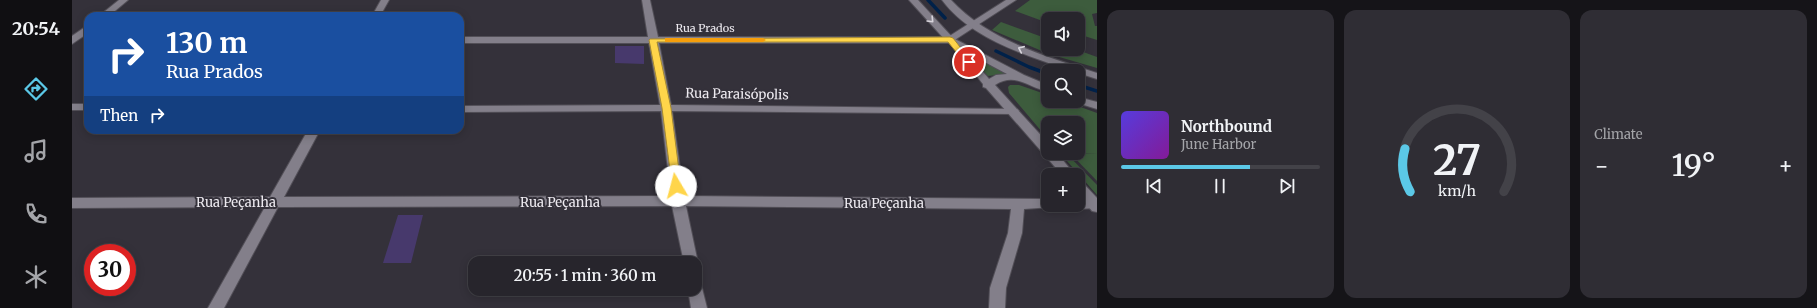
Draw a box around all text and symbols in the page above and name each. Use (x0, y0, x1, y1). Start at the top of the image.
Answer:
map controls (1041, 12, 1085, 212)
button: sound (1041, 12, 1085, 56)
one-way arrow (927, 15, 934, 23)
text: 20:54 (12, 17, 60, 40)
street label: Rua Prados (675, 21, 735, 35)
text: 130 m (166, 25, 248, 61)
icon: right (100, 28, 152, 80)
pin (952, 45, 986, 79)
one-way arrow (1017, 45, 1024, 53)
icon: arrive (958, 51, 980, 73)
text: Rua Prados (166, 60, 263, 83)
button: search (1041, 64, 1085, 108)
icon: directions (22, 75, 50, 103)
street label: Rua Paraisópolis (685, 85, 789, 103)
icon: right (146, 104, 168, 126)
text: Then (100, 106, 138, 125)
button: layers (1041, 116, 1085, 160)
text: Northbound (1181, 117, 1272, 136)
text: Climate (1594, 126, 1642, 143)
text: 27 (1433, 134, 1481, 186)
text: June Harbor (1181, 136, 1256, 153)
icon: music (22, 137, 50, 165)
text: 19° (1672, 146, 1716, 184)
text: − (1594, 152, 1609, 180)
text: + (1778, 152, 1793, 180)
position arrow (655, 165, 697, 207)
button: + (1041, 168, 1085, 212)
icon: previous (1143, 175, 1165, 197)
icon: pause (1209, 175, 1231, 197)
icon: next (1276, 175, 1298, 197)
text: km/h (1438, 182, 1476, 200)
street label: Rua Peçanha (196, 194, 276, 211)
street label: Rua Peçanha (520, 194, 600, 211)
street label: Rua Peçanha (844, 195, 924, 212)
icon: phone (22, 200, 50, 228)
speed limit sign: 30 (84, 244, 136, 296)
icon: climate (22, 263, 50, 291)
text: 20:55 · 1 min · 360 m (514, 266, 656, 285)

